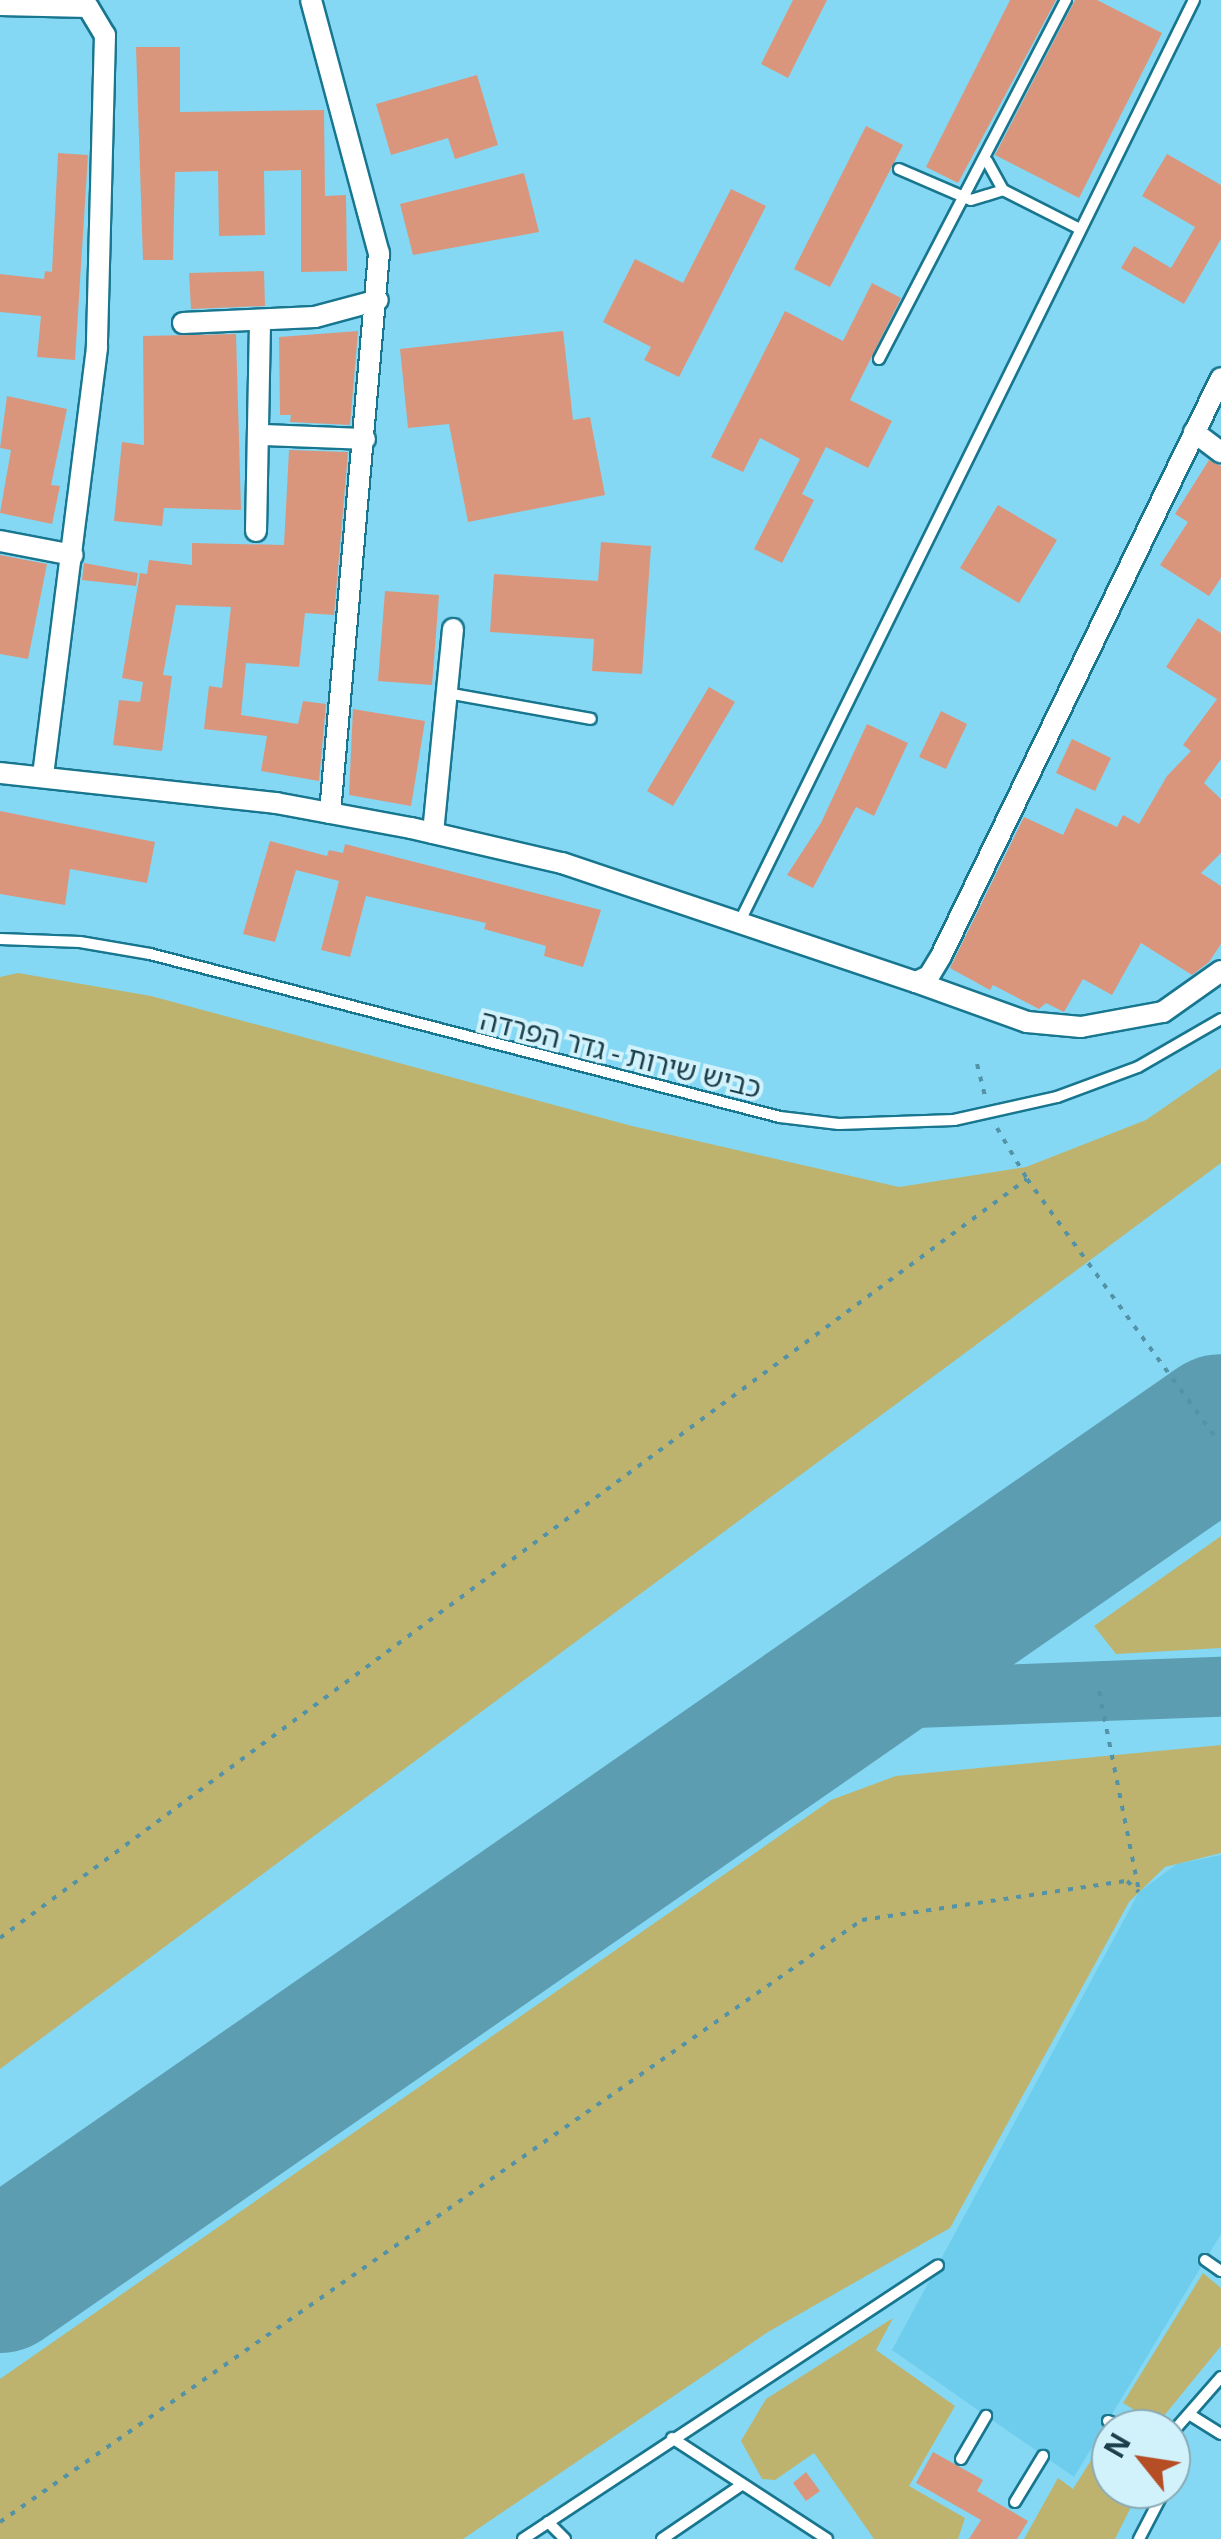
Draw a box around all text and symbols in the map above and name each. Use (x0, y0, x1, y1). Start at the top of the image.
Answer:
street label: כביש שירות - גדר הפרדה (477, 1002, 765, 1104)
north arrow (1091, 2409, 1191, 2509)
text: N (1095, 2426, 1139, 2464)

